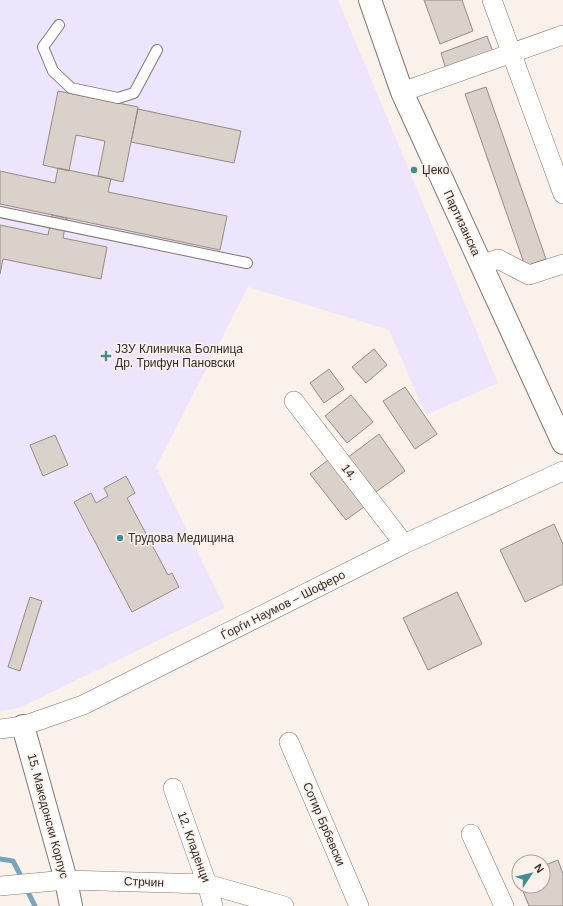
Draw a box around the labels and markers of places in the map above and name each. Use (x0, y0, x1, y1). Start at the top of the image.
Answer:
place label: Џеко (422, 163, 450, 177)
marker: Џеко (409, 165, 419, 175)
place label: ЈЗУ Клиничка Болница Др. Трифун Пановски (115, 342, 243, 370)
marker: ЈЗУ Клиничка Болница Др. Трифун Пановски (100, 350, 112, 362)
place label: Трудова Медицина (128, 531, 234, 545)
marker: Трудова Медицина (115, 533, 125, 543)

